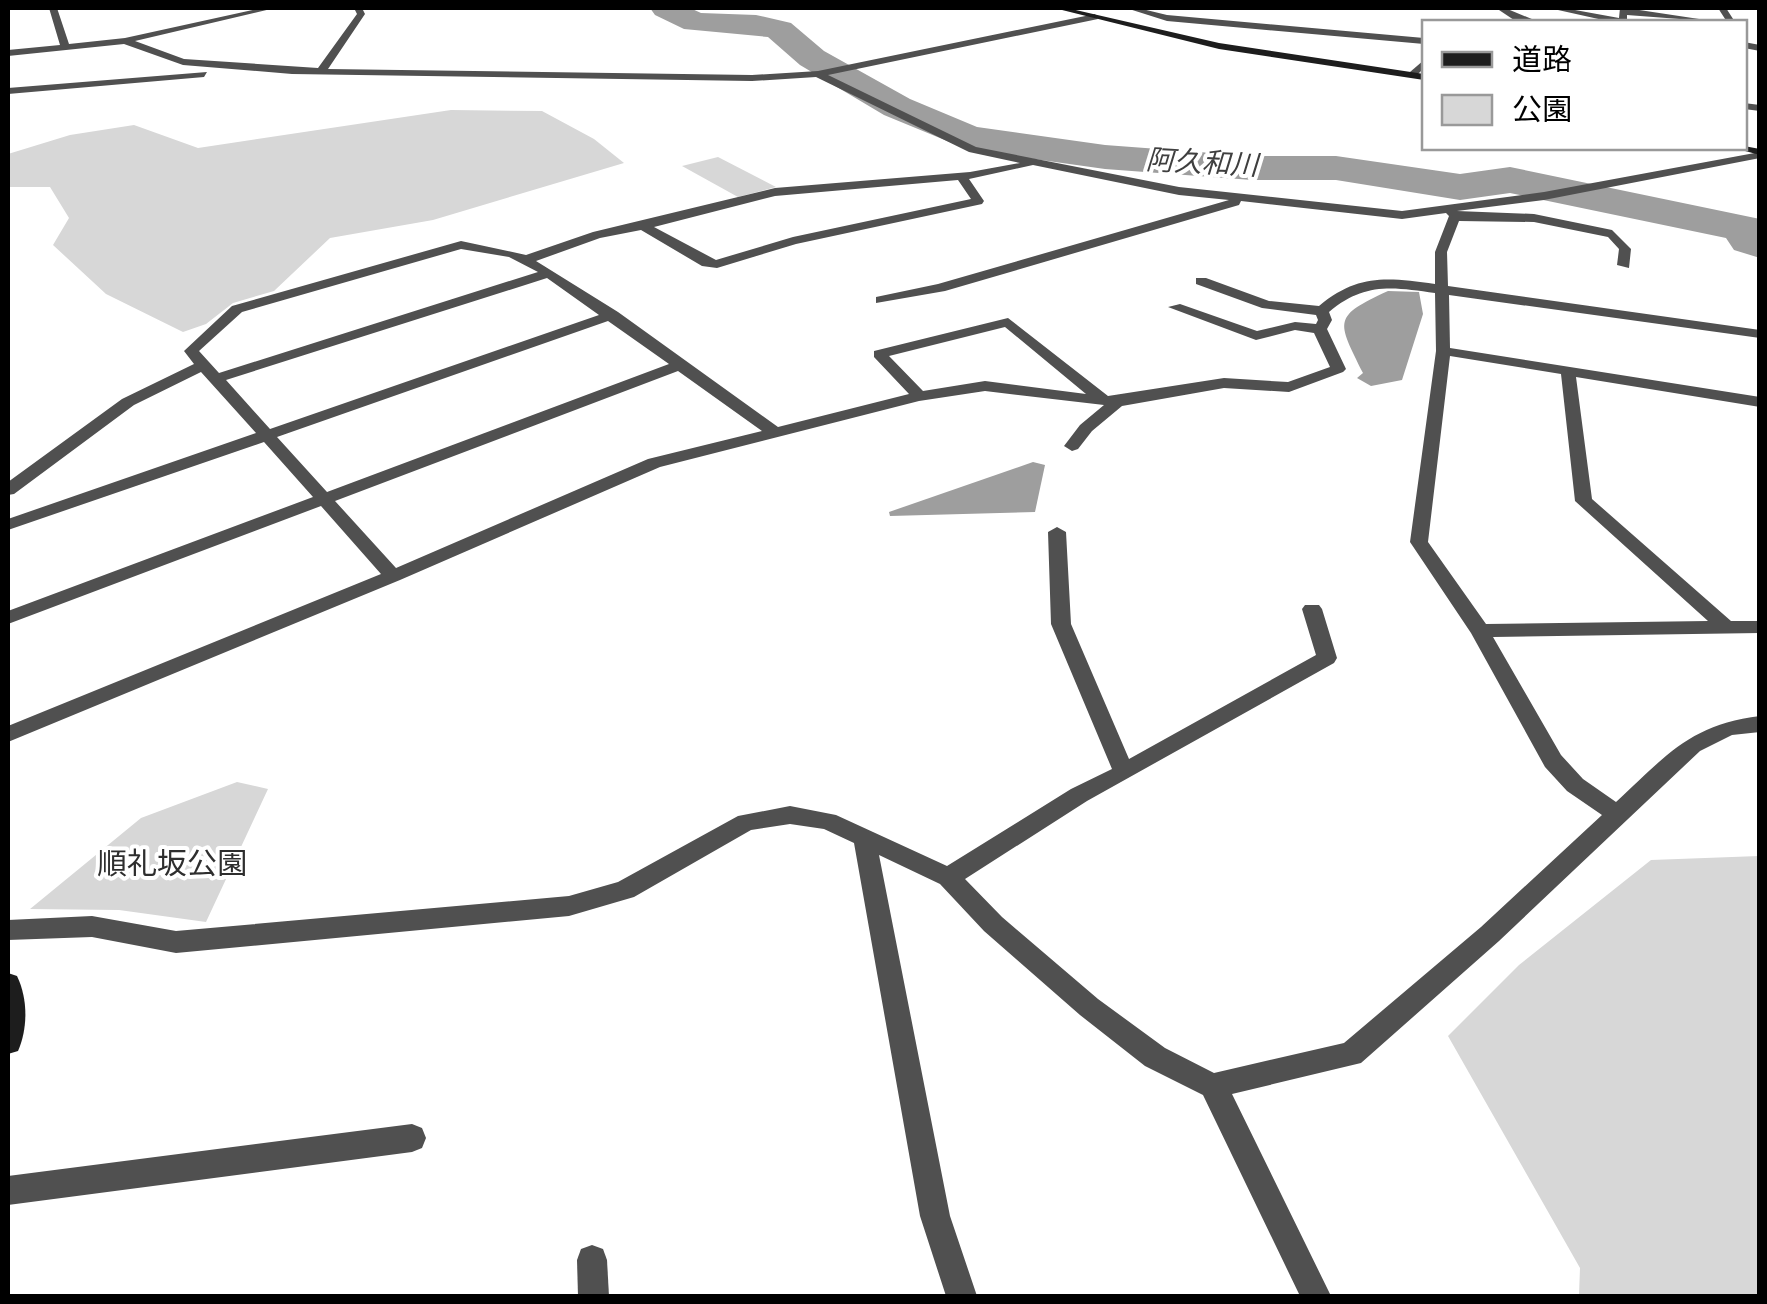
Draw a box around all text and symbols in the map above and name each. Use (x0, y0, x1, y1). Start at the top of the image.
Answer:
legend (1422, 20, 1747, 150)
text: 道路 (1512, 41, 1572, 78)
text: 公園 (1512, 91, 1572, 128)
water label: 阿久和川 (1145, 142, 1262, 182)
park label: 順礼坂公園 (97, 845, 247, 882)

